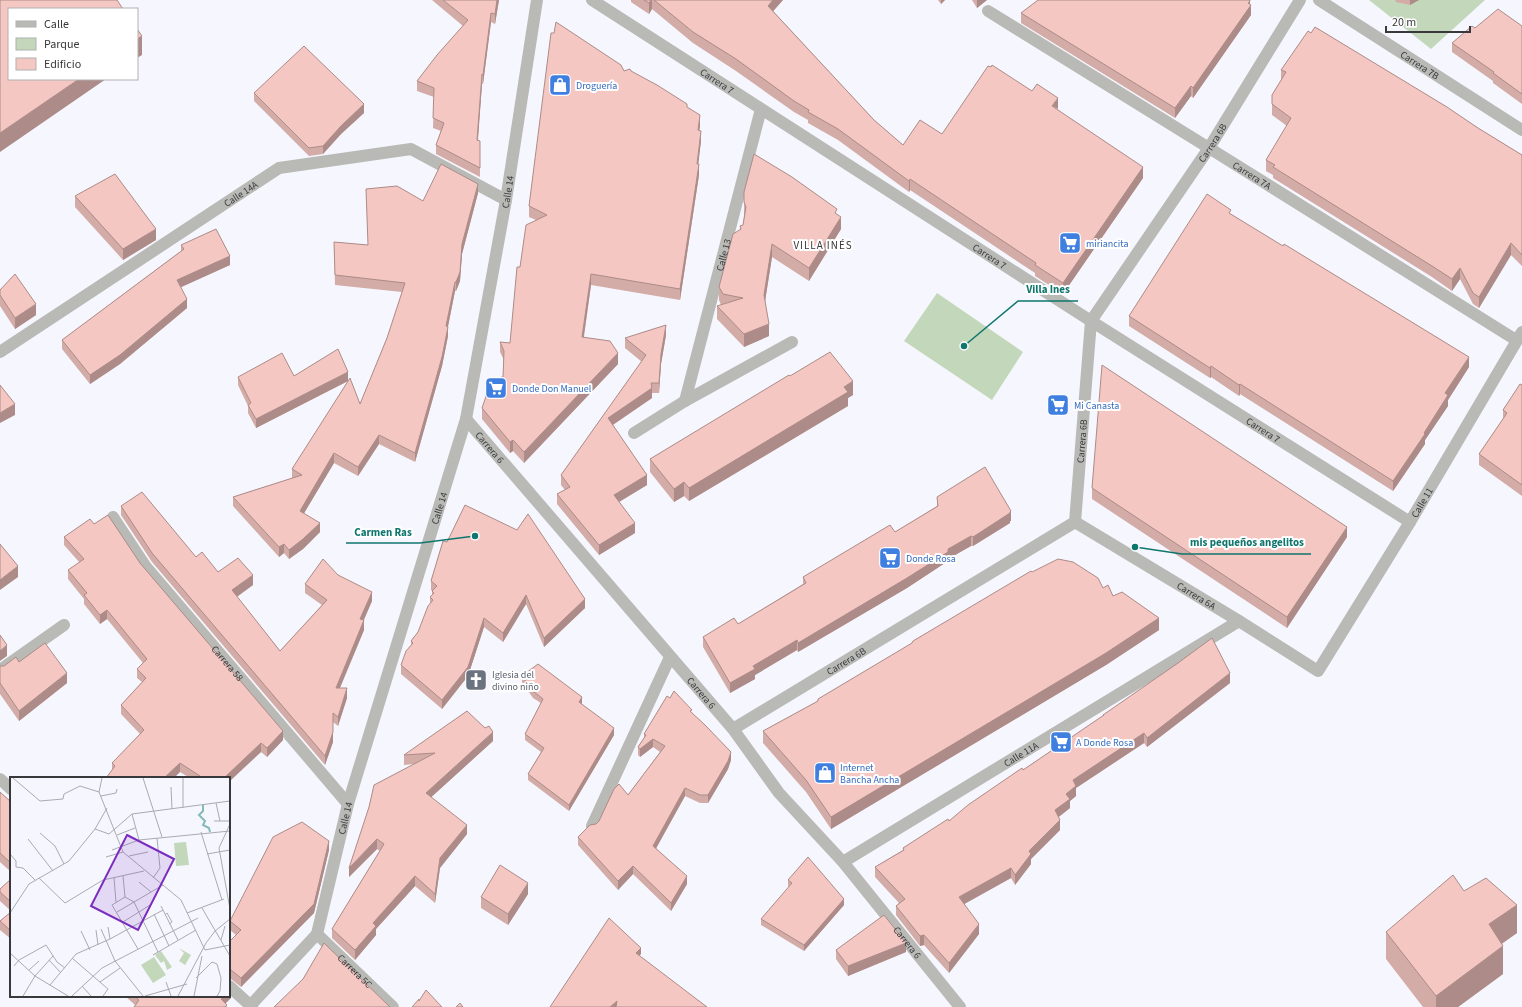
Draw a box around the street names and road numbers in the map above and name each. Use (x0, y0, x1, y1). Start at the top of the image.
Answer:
street label: Carrera 7B (1397, 48, 1442, 83)
street label: Carrera 7 (697, 65, 736, 98)
street label: Carrera 6B (1195, 121, 1231, 165)
street label: Carrera 7A (1230, 158, 1274, 194)
street label: Calle 14 (499, 175, 518, 209)
street label: Calle 14A (221, 178, 261, 211)
street label: Calle 13 (713, 237, 735, 273)
street label: Carrera 7 (970, 241, 1009, 273)
street label: Carrera 7 (1243, 414, 1283, 446)
street label: Carrera 6B (1074, 419, 1091, 463)
street label: Carrera 6 (472, 429, 507, 467)
street label: Calle 11 (1408, 485, 1437, 521)
street label: Calle 14 (428, 491, 451, 526)
street label: Carrera 6A (1174, 579, 1219, 614)
street label: Carrera 58 (208, 643, 246, 684)
street label: Carrera 6B (824, 644, 869, 679)
street label: Carrera 6 (683, 674, 718, 712)
street label: Calle 11A (1001, 739, 1042, 771)
street label: Calle 14 (335, 801, 356, 836)
street label: Carrera 6 (890, 924, 924, 962)
street label: Carrera 5C (334, 951, 375, 992)

